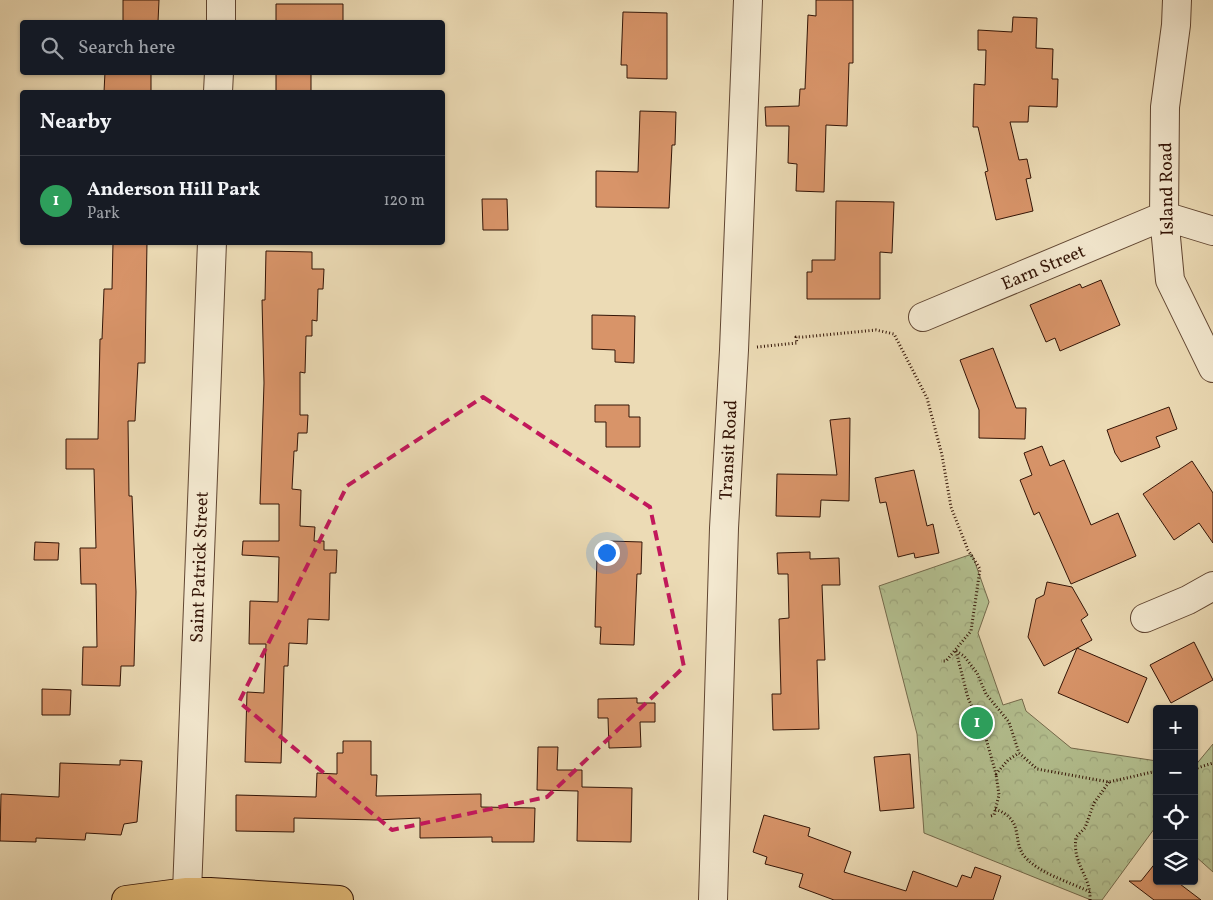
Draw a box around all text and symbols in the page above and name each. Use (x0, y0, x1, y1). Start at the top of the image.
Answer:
search box (20, 20, 445, 75)
icon: search (38, 34, 66, 62)
text: Search here (78, 35, 175, 61)
text: Nearby (40, 108, 111, 137)
street label: Island Road (1154, 142, 1181, 236)
text: Anderson Hill Park (87, 177, 260, 203)
text: 1 (53, 190, 59, 212)
text: 120 m (383, 190, 425, 212)
text: Park (87, 203, 120, 225)
street label: Earn Street (998, 240, 1089, 297)
street label: Transit Road (714, 399, 745, 501)
street label: Saint Patrick Street (185, 491, 216, 643)
your location (594, 540, 620, 566)
pin: 1 (961, 704, 993, 742)
map controls (1153, 705, 1198, 885)
button: + (1153, 705, 1198, 750)
button: − (1153, 750, 1198, 795)
button: locate (1153, 795, 1198, 840)
button: layers (1153, 840, 1198, 885)

